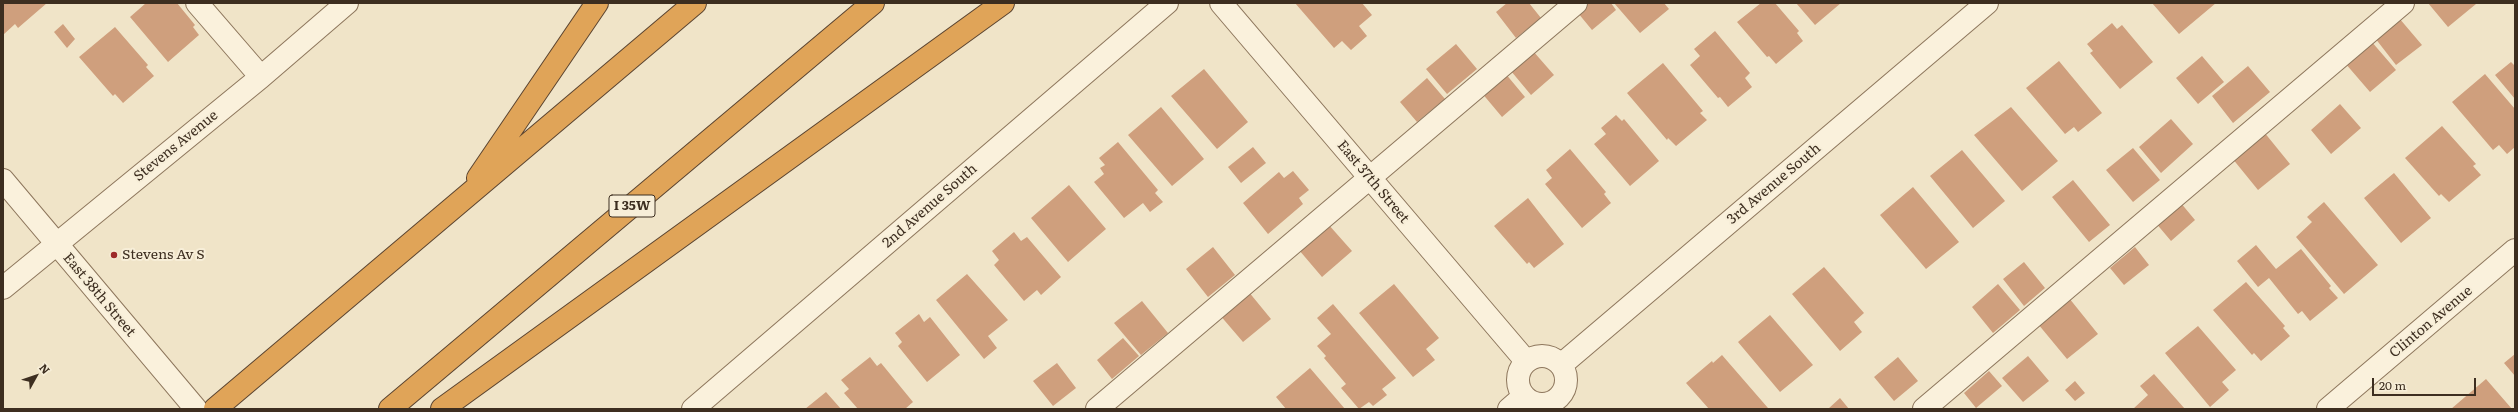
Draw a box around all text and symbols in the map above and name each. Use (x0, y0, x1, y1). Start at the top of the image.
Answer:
street label: Stevens Avenue (131, 107, 221, 185)
street label: East 37th Street (1333, 137, 1413, 227)
street label: 3rd Avenue South (1724, 140, 1824, 228)
street label: 2nd Avenue South (879, 160, 981, 252)
road number: I 35W (609, 195, 655, 217)
place label: Stevens Av S (122, 247, 205, 263)
street label: East 38th Street (59, 250, 139, 340)
marker: Stevens Av S (109, 250, 119, 260)
street label: Clinton Avenue (2386, 283, 2476, 361)
north arrow (16, 356, 56, 396)
text: N (36, 360, 54, 377)
scale bar (2374, 370, 2478, 396)
text: 20 m (2379, 376, 2406, 394)

